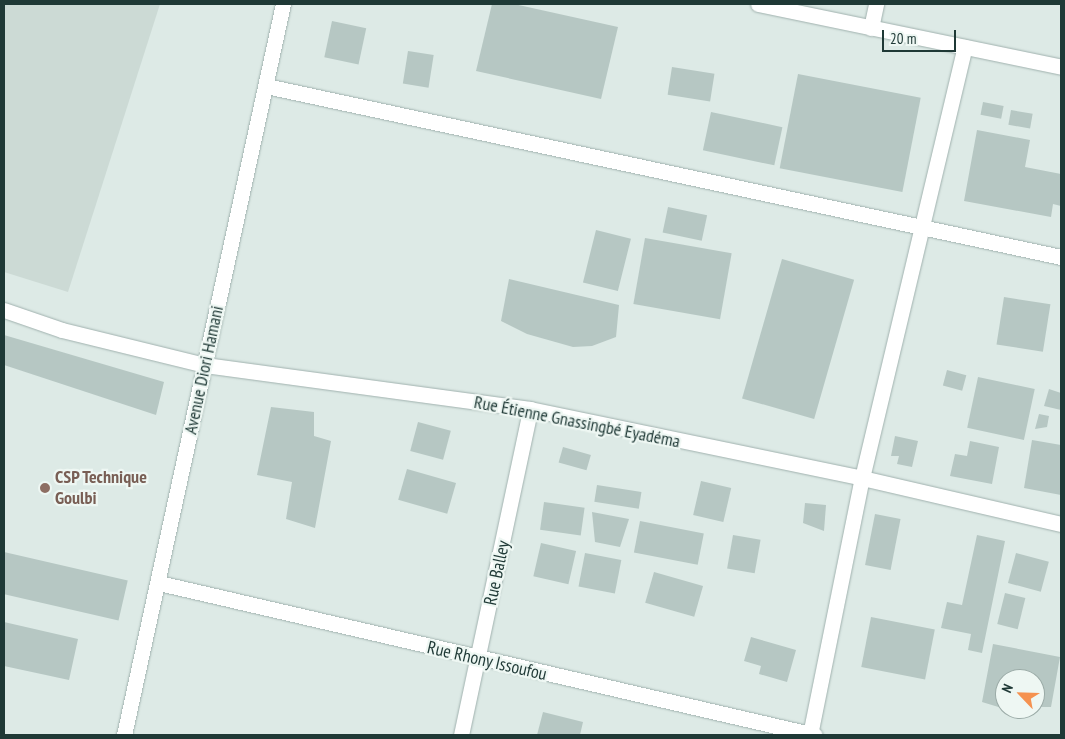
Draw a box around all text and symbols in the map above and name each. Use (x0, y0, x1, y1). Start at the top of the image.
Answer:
scale bar (885, 20, 959, 52)
text: 20 m (890, 29, 916, 48)
street label: Avenue Diori Hamani (180, 304, 228, 436)
street label: Rue Étienne Gnassingbé Eyadéma (472, 391, 682, 453)
place label: CSP Technique Goulbi (55, 467, 148, 509)
marker: CSP Technique Goulbi (39, 482, 51, 494)
street label: Rue Balley (480, 539, 514, 607)
street label: Rue Rhony Issoufou (425, 637, 549, 685)
north arrow (995, 669, 1045, 719)
text: N (997, 681, 1017, 695)

